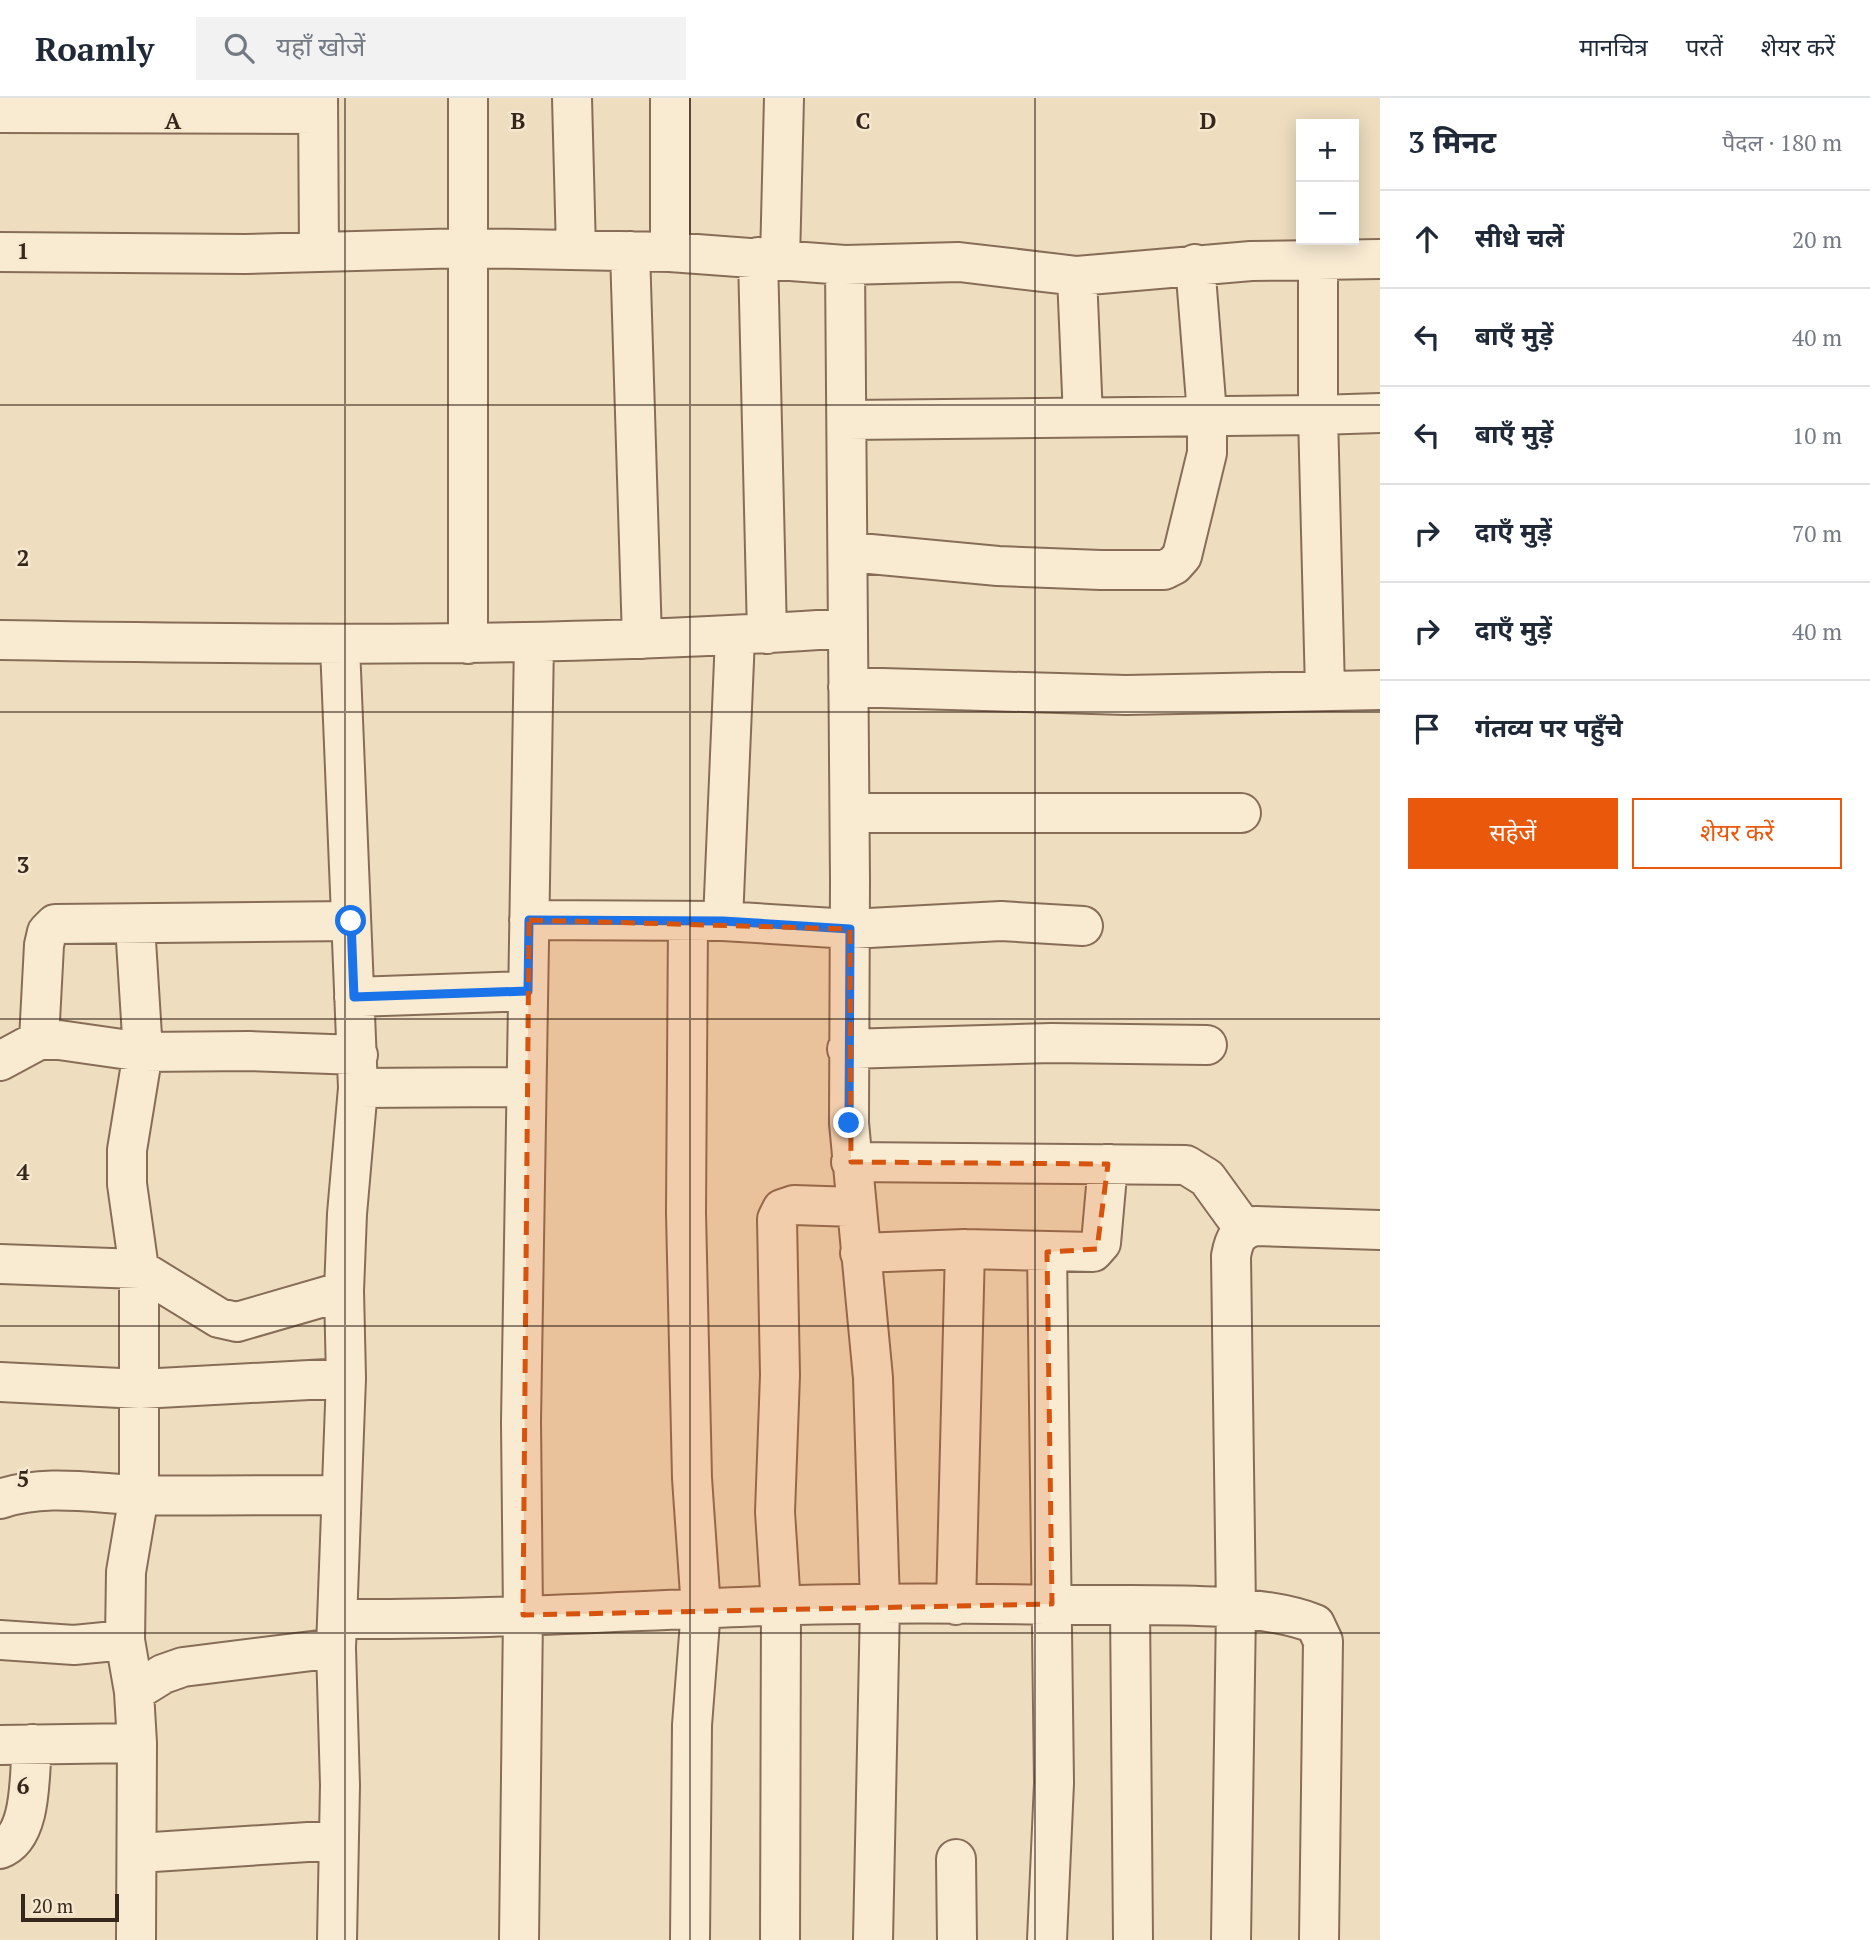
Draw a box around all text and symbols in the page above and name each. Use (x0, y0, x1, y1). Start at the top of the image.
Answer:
search box (196, 17, 686, 80)
text: Roamly (35, 27, 154, 70)
icon: search (220, 29, 258, 67)
text: यहाँ खोजें (276, 29, 365, 63)
text: मानचित्र (1579, 31, 1648, 63)
text: परतें (1686, 31, 1723, 63)
text: शेयर करें (1761, 31, 1835, 63)
text: A (165, 105, 182, 136)
text: B (511, 105, 526, 136)
text: C (856, 105, 871, 136)
text: D (1200, 105, 1217, 136)
map controls (1296, 119, 1359, 245)
button: + (1296, 119, 1359, 182)
text: 3 मिनट (1408, 122, 1496, 162)
text: पैदल · 180 m (1722, 127, 1842, 158)
button: − (1296, 182, 1359, 245)
icon: ahead (1408, 220, 1446, 258)
text: सीधे चलें (1475, 220, 1564, 254)
text: 20 m (1792, 224, 1842, 255)
text: 1 (17, 235, 30, 266)
icon: left (1408, 318, 1446, 356)
text: बाएँ मुड़ें (1475, 318, 1553, 352)
text: 40 m (1792, 322, 1842, 353)
icon: left (1408, 416, 1446, 454)
text: बाएँ मुड़ें (1475, 416, 1553, 450)
text: 10 m (1792, 420, 1842, 451)
icon: right (1408, 514, 1446, 552)
text: दाएँ मुड़ें (1475, 514, 1552, 548)
text: 70 m (1792, 518, 1842, 549)
text: 2 (17, 542, 30, 573)
icon: right (1408, 612, 1446, 650)
text: दाएँ मुड़ें (1475, 612, 1552, 646)
text: 40 m (1792, 616, 1842, 647)
icon: arrive (1408, 710, 1446, 748)
text: गंतव्य पर पहुँचे (1475, 710, 1623, 744)
button: सहेजें (1408, 798, 1618, 869)
button: शेयर करें (1632, 798, 1842, 869)
text: 3 (17, 849, 30, 880)
route start (335, 905, 366, 936)
route end (833, 1107, 864, 1138)
text: 4 (17, 1156, 30, 1187)
text: 5 (17, 1463, 30, 1494)
text: 6 (17, 1770, 30, 1801)
scale bar (21, 1891, 119, 1923)
text: 20 m (32, 1893, 73, 1918)

